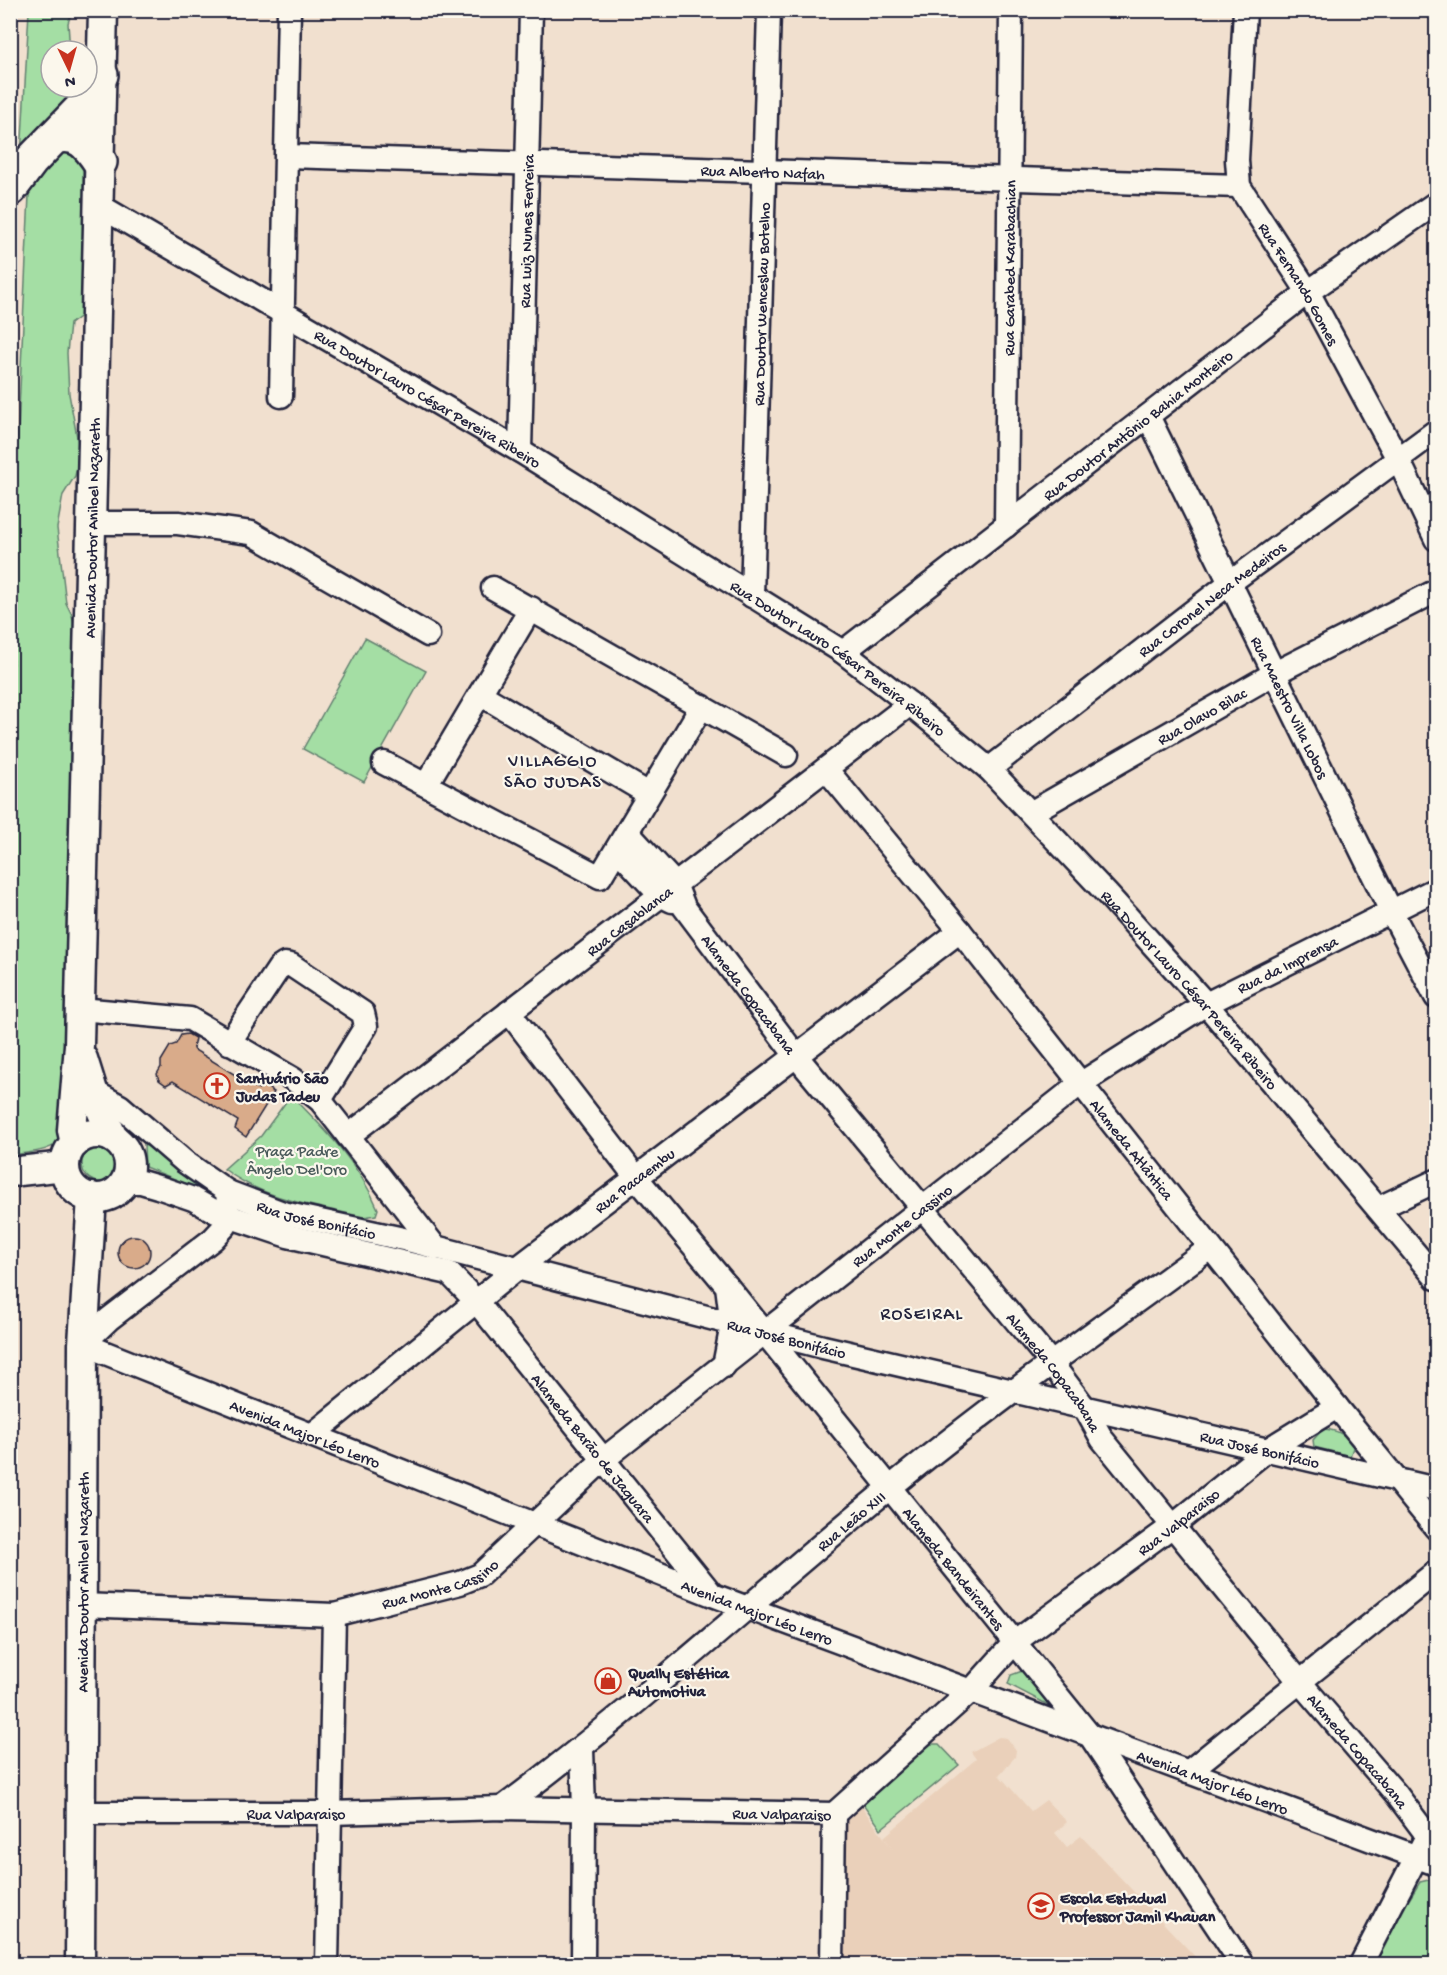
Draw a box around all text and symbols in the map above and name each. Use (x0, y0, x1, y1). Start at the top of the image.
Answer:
north arrow (39, 39, 99, 99)
text: N (63, 71, 76, 90)
street label: Rua Luiz Nunes Ferreira (518, 153, 540, 308)
street label: Rua Alberto Nafah (700, 163, 825, 186)
street label: Rua Garabed Karabachian (1002, 180, 1022, 356)
street label: Rua Doutor Wenceslau Botelho (752, 202, 776, 406)
street label: Rua Fernando Gomes (1252, 220, 1341, 351)
street label: Rua Doutor Lauro César Pereira Ribeiro (310, 327, 543, 474)
street label: Rua Doutor Antônio Bahia Monteiro (1040, 347, 1238, 507)
street label: Avenida Doutor Aniloel Nazareth (82, 417, 107, 638)
street label: Rua Coronel Neca Medeiros (1136, 538, 1291, 663)
street label: Rua Doutor Lauro César Pereira Ribeiro (725, 578, 948, 742)
street label: Rua Maestro Villa Lobos (1245, 634, 1331, 784)
street label: Rua Olavo Bilac (1155, 685, 1251, 751)
district label: VILLAGGIO SÃO JUDAS (504, 752, 602, 794)
street label: Rua Casablanca (584, 883, 679, 962)
street label: Rua Doutor Lauro César Pereira Ribeiro (1095, 887, 1280, 1095)
street label: Alameda Copacabana (695, 932, 799, 1060)
street label: Rua da Imprensa (1235, 933, 1343, 1000)
church icon: Santuário São Judas Tadeu (202, 1071, 232, 1101)
place label: Santuário São Judas Tadeu (235, 1071, 329, 1108)
street label: Alameda Atlântica (1084, 1096, 1176, 1206)
park label: Praça Padre Ângelo Del'Oro (247, 1144, 347, 1181)
street label: Rua Pacaembu (592, 1145, 680, 1219)
street label: Rua Monte Cassino (849, 1182, 958, 1273)
street label: Rua José Bonifácio (253, 1198, 377, 1246)
district label: ROSEIRAL (881, 1305, 963, 1326)
street label: Alameda Copacabana (1000, 1310, 1103, 1437)
street label: Rua José Bonifácio (724, 1317, 847, 1365)
street label: Alameda Barão de Jaguara (525, 1371, 657, 1529)
street label: Avenida Major Léo Lerro (226, 1397, 382, 1474)
street label: Rua José Bonifácio (1198, 1429, 1321, 1475)
street label: Avenida Doutor Aniloel Nazareth (75, 1471, 95, 1692)
street label: Rua Valparaiso (1135, 1486, 1225, 1562)
street label: Rua Leão XIII (814, 1489, 891, 1557)
street label: Alameda Bandeirantes (896, 1505, 1008, 1636)
street label: Rua Monte Cassino (380, 1556, 504, 1615)
street label: Avenida Major Léo Lerro (678, 1577, 835, 1652)
shop icon: Qually Estética Automotiva (593, 1666, 623, 1696)
place label: Qually Estética Automotiva (627, 1666, 730, 1703)
street label: Alameda Copacabana (1301, 1691, 1411, 1815)
street label: Avenida Major Léo Lerro (1133, 1747, 1290, 1821)
street label: Rua Valparaiso (732, 1806, 831, 1827)
street label: Rua Valparaiso (247, 1807, 346, 1826)
school or university icon: Escola Estadual Professor Jamil Khauan (1026, 1891, 1056, 1921)
place label: Escola Estadual Professor Jamil Khauan (1059, 1891, 1216, 1928)

